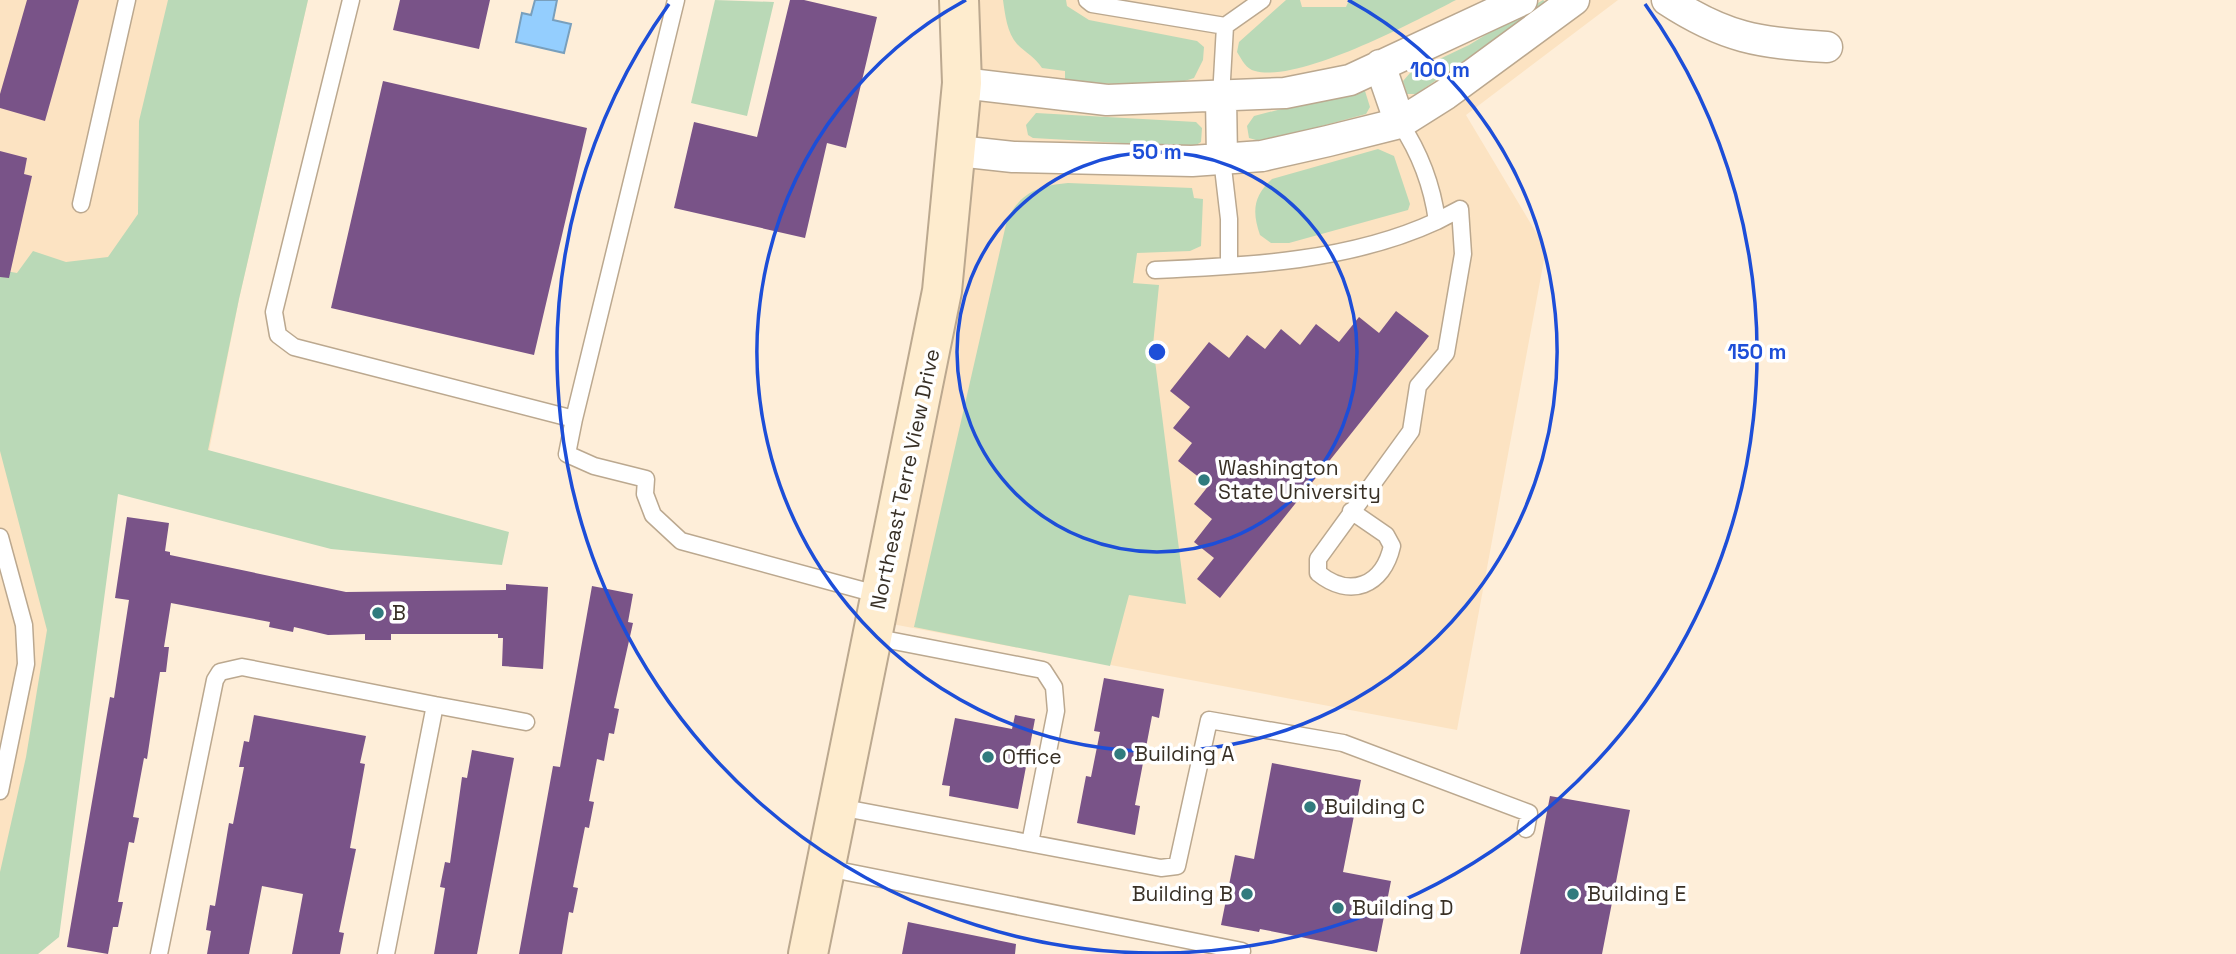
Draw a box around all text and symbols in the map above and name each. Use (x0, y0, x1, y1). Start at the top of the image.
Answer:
text: 100 m (1410, 56, 1470, 83)
text: 50 m (1132, 138, 1182, 165)
text: 150 m (1728, 338, 1786, 365)
centre of rings (1145, 340, 1169, 364)
street label: Northeast Terre View Drive (864, 346, 945, 612)
place label: Washington State University (1218, 454, 1381, 505)
marker: Washington State University (1196, 472, 1212, 488)
place label: B (392, 599, 406, 626)
marker: B (370, 605, 386, 621)
place label: Building A (1134, 740, 1234, 767)
place label: Office (1002, 743, 1062, 770)
marker: Building A (1112, 746, 1128, 762)
marker: Office (980, 749, 996, 765)
place label: Building C (1324, 793, 1425, 820)
marker: Building C (1302, 799, 1318, 815)
place label: Building B (1132, 880, 1233, 907)
place label: Building E (1587, 880, 1686, 907)
marker: Building B (1239, 886, 1255, 902)
marker: Building E (1565, 886, 1581, 902)
place label: Building D (1352, 894, 1453, 921)
marker: Building D (1330, 900, 1346, 916)

